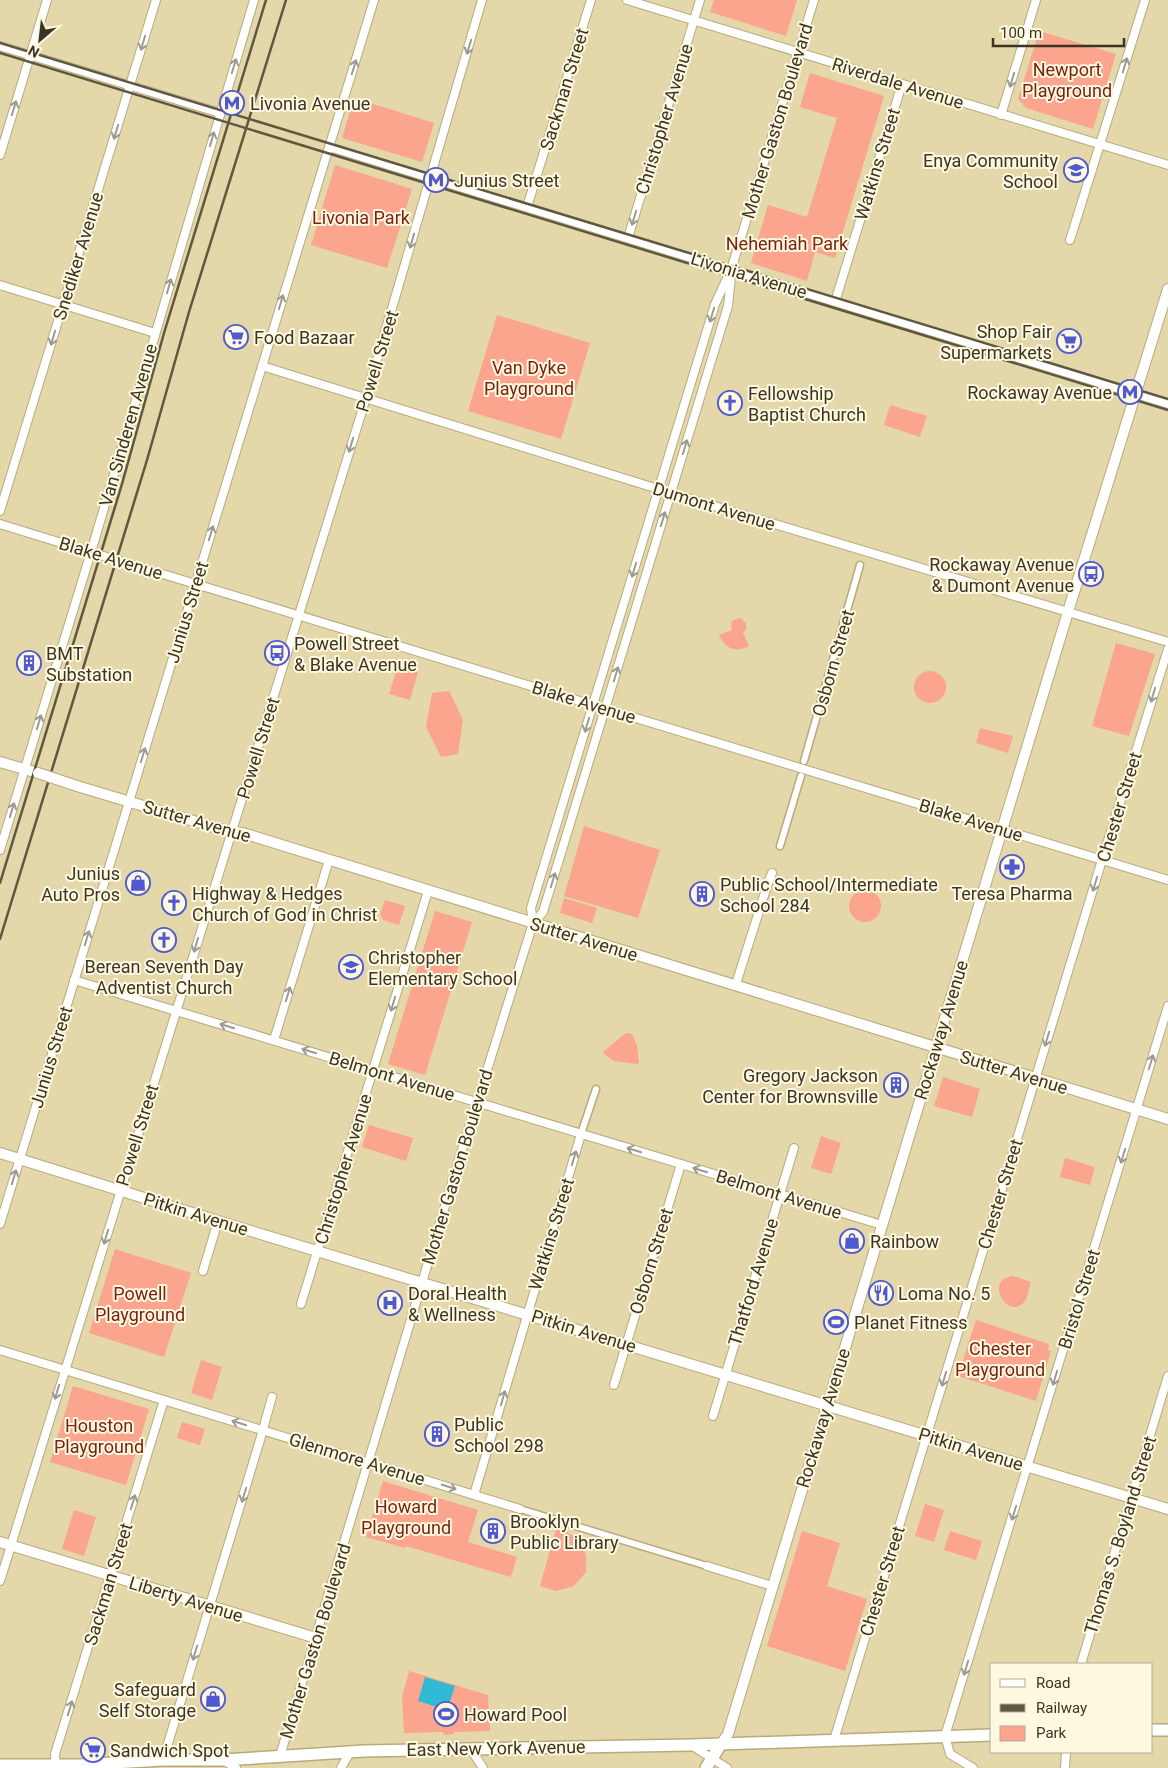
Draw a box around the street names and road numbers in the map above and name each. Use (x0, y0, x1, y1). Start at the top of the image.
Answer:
street label: Mother Gaston Boulevard (737, 21, 817, 221)
street label: Sackman Street (535, 25, 593, 153)
street label: Christopher Avenue (631, 41, 697, 197)
street label: Riverdale Avenue (830, 53, 966, 113)
street label: Watkins Street (850, 105, 904, 223)
street label: Snediker Avenue (49, 190, 107, 322)
street label: Livonia Avenue (688, 247, 810, 303)
street label: Powell Street (352, 307, 402, 414)
street label: Van Sinderen Avenue (95, 341, 161, 509)
street label: Dumont Avenue (650, 477, 778, 535)
street label: Blake Avenue (57, 532, 165, 584)
street label: Junius Street (162, 558, 212, 665)
street label: Osborn Street (808, 607, 858, 719)
street label: Blake Avenue (530, 676, 638, 728)
street label: Powell Street (233, 694, 283, 801)
street label: Chester Street (1092, 749, 1146, 865)
street label: Blake Avenue (917, 794, 1025, 846)
street label: Sutter Avenue (141, 796, 253, 846)
street label: Sutter Avenue (528, 913, 640, 965)
street label: Rockaway Avenue (910, 958, 972, 1102)
street label: Junius Street (26, 1003, 76, 1110)
street label: Sutter Avenue (958, 1046, 1070, 1098)
street label: Belmont Avenue (327, 1047, 457, 1105)
street label: Mother Gaston Boulevard (417, 1067, 497, 1267)
street label: Powell Street (112, 1081, 162, 1188)
street label: Christopher Avenue (310, 1091, 376, 1247)
street label: Chester Street (973, 1136, 1027, 1252)
street label: Belmont Avenue (714, 1165, 844, 1223)
street label: Watkins Street (524, 1175, 578, 1293)
street label: Pitkin Avenue (141, 1188, 251, 1240)
street label: Osborn Street (625, 1205, 677, 1317)
street label: Thatford Avenue (724, 1216, 782, 1348)
street label: Bristol Street (1054, 1246, 1104, 1351)
street label: Pitkin Avenue (529, 1305, 639, 1357)
street label: Rockaway Avenue (792, 1346, 854, 1490)
street label: Pitkin Avenue (916, 1423, 1026, 1475)
street label: Glenmore Avenue (287, 1428, 427, 1490)
street label: Thomas S. Boyland Street (1080, 1433, 1160, 1637)
street label: Sackman Street (79, 1520, 137, 1648)
street label: Chester Street (855, 1523, 909, 1639)
street label: Mother Gaston Boulevard (275, 1541, 355, 1741)
street label: Liberty Avenue (127, 1572, 245, 1626)
street label: East New York Avenue (406, 1736, 586, 1760)

